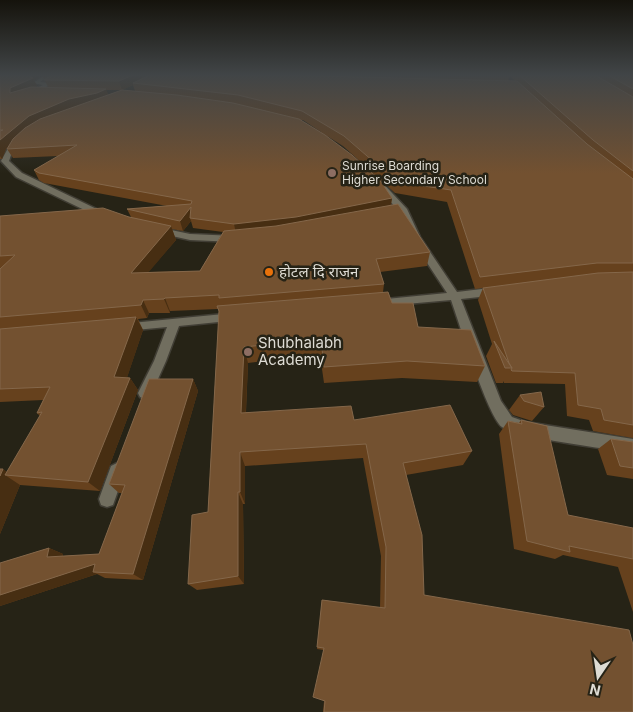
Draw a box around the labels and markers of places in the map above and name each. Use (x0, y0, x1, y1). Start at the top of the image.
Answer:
place label: Sunrise Boarding Higher Secondary School (342, 158, 487, 187)
marker: Sunrise Boarding Higher Secondary School (326, 167, 338, 179)
place label: होटल दि राजन (279, 262, 359, 281)
marker: होटल दि राजन (263, 266, 275, 278)
place label: Shubhalabh Academy (258, 333, 342, 369)
marker: Shubhalabh Academy (242, 346, 254, 358)

